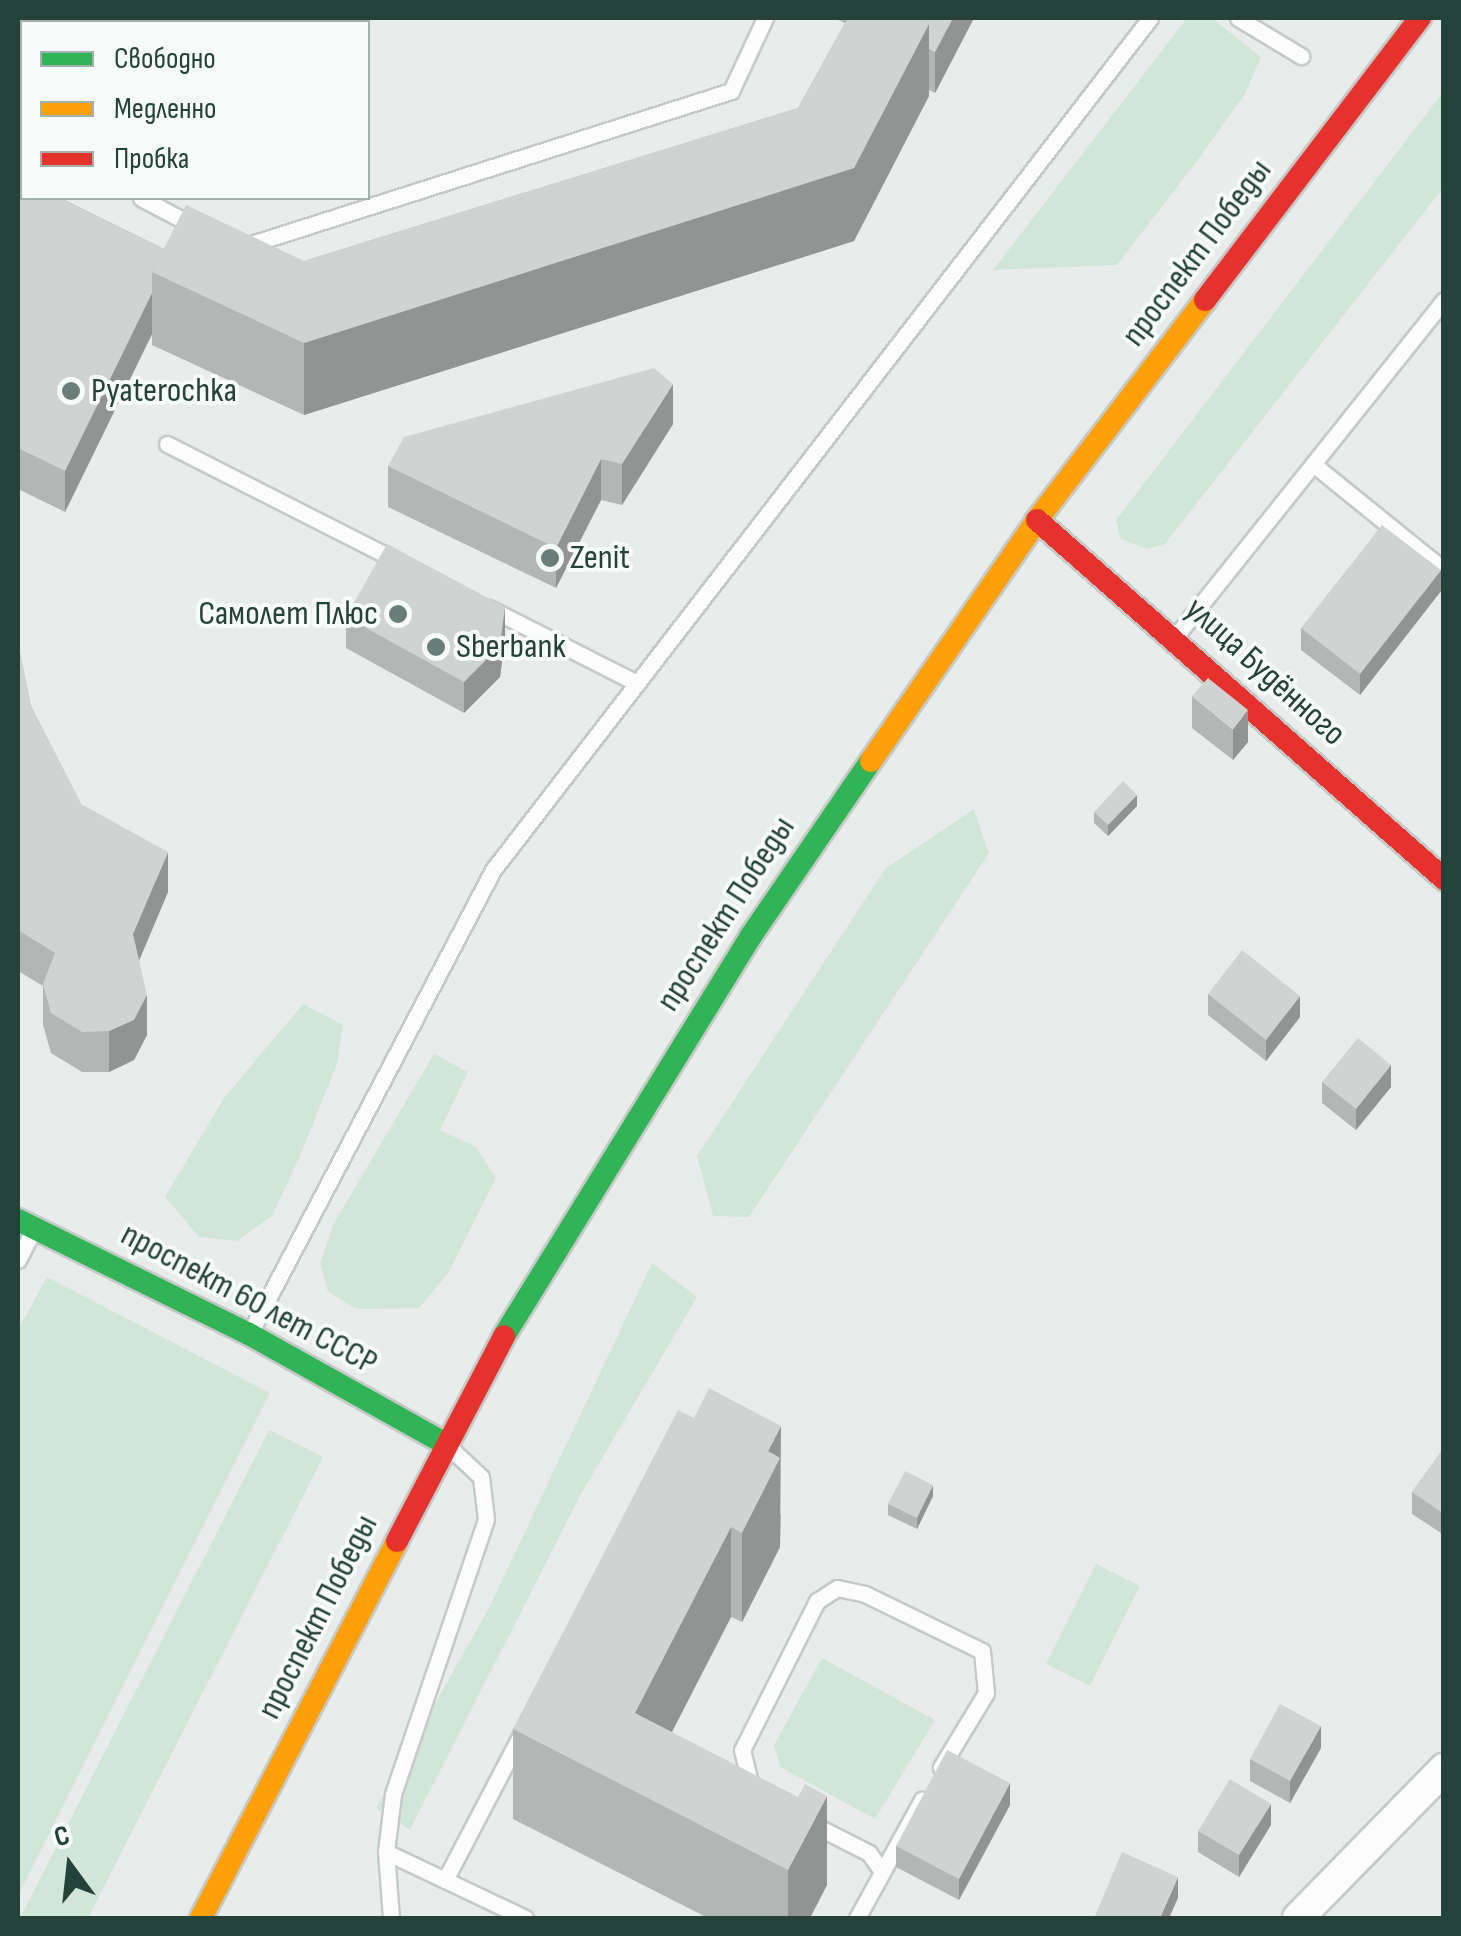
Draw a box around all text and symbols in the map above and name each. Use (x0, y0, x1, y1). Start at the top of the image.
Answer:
legend (20, 20, 370, 200)
text: Свободно (114, 41, 216, 77)
text: Медленно (114, 91, 216, 127)
text: Пробка (114, 141, 189, 177)
street label: проспект Победы (1113, 151, 1281, 355)
place label: Pyaterochka (91, 370, 237, 412)
marker: Pyaterochka (60, 380, 82, 402)
place label: Zenit (570, 537, 630, 579)
marker: Zenit (539, 547, 561, 569)
street label: улица Будённого (1176, 589, 1354, 755)
place label: Самолет Плюс (198, 593, 378, 635)
marker: Самолет Плюс (387, 603, 409, 625)
place label: Sberbank (456, 626, 566, 668)
marker: Sberbank (425, 636, 447, 658)
street label: проспект Победы (648, 809, 804, 1019)
street label: проспект 60 лет СССР (114, 1214, 384, 1384)
street label: проспект Победы (249, 1508, 387, 1726)
north arrow (20, 1816, 120, 1916)
text: С (51, 1819, 73, 1854)

